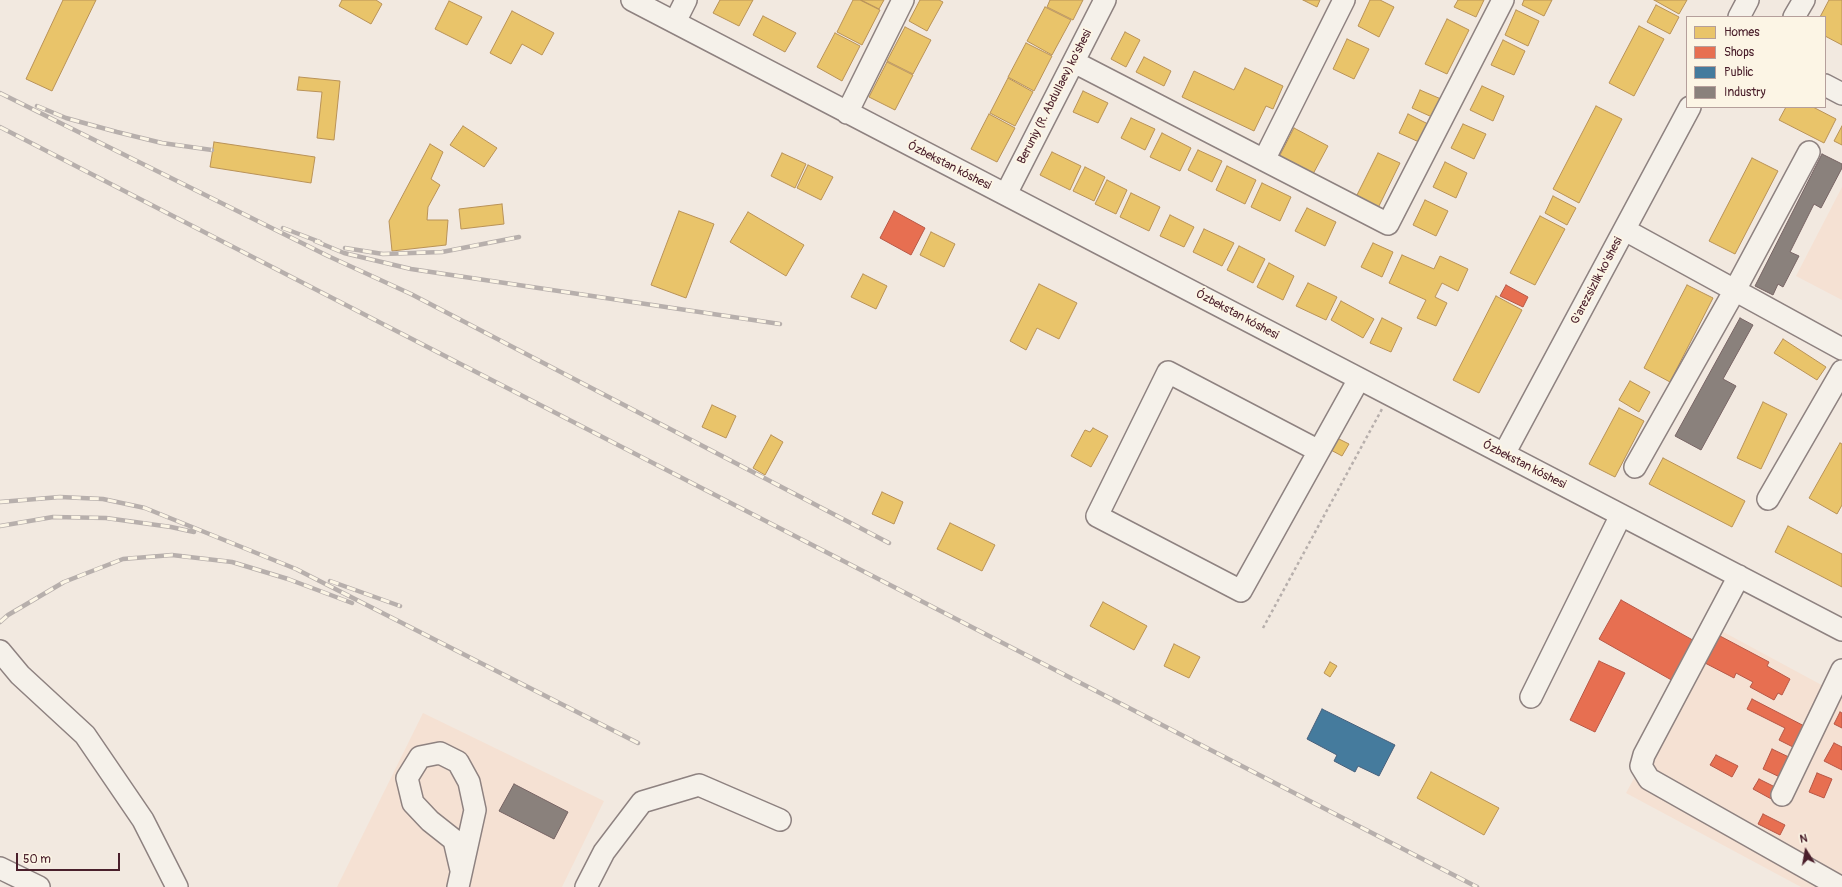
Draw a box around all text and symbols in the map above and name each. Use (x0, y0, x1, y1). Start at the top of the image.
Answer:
legend (1686, 16, 1826, 108)
text: Homes (1724, 25, 1760, 40)
street label: Beruniy (R. Abdullaev) ko'shesi (1015, 27, 1095, 167)
text: Shops (1724, 45, 1754, 60)
text: Public (1724, 65, 1754, 80)
text: Industry (1724, 85, 1766, 100)
street label: Ózbekstan kóshesi (905, 139, 993, 193)
street label: G'arezsizlik ko'shesi (1568, 235, 1626, 327)
street label: Ózbekstan kóshesi (1193, 287, 1281, 343)
street label: Ózbekstan kóshesi (1480, 438, 1568, 492)
north arrow (1786, 831, 1826, 871)
text: N (1799, 832, 1809, 846)
scale bar (18, 845, 122, 871)
text: 50 m (23, 852, 51, 867)

